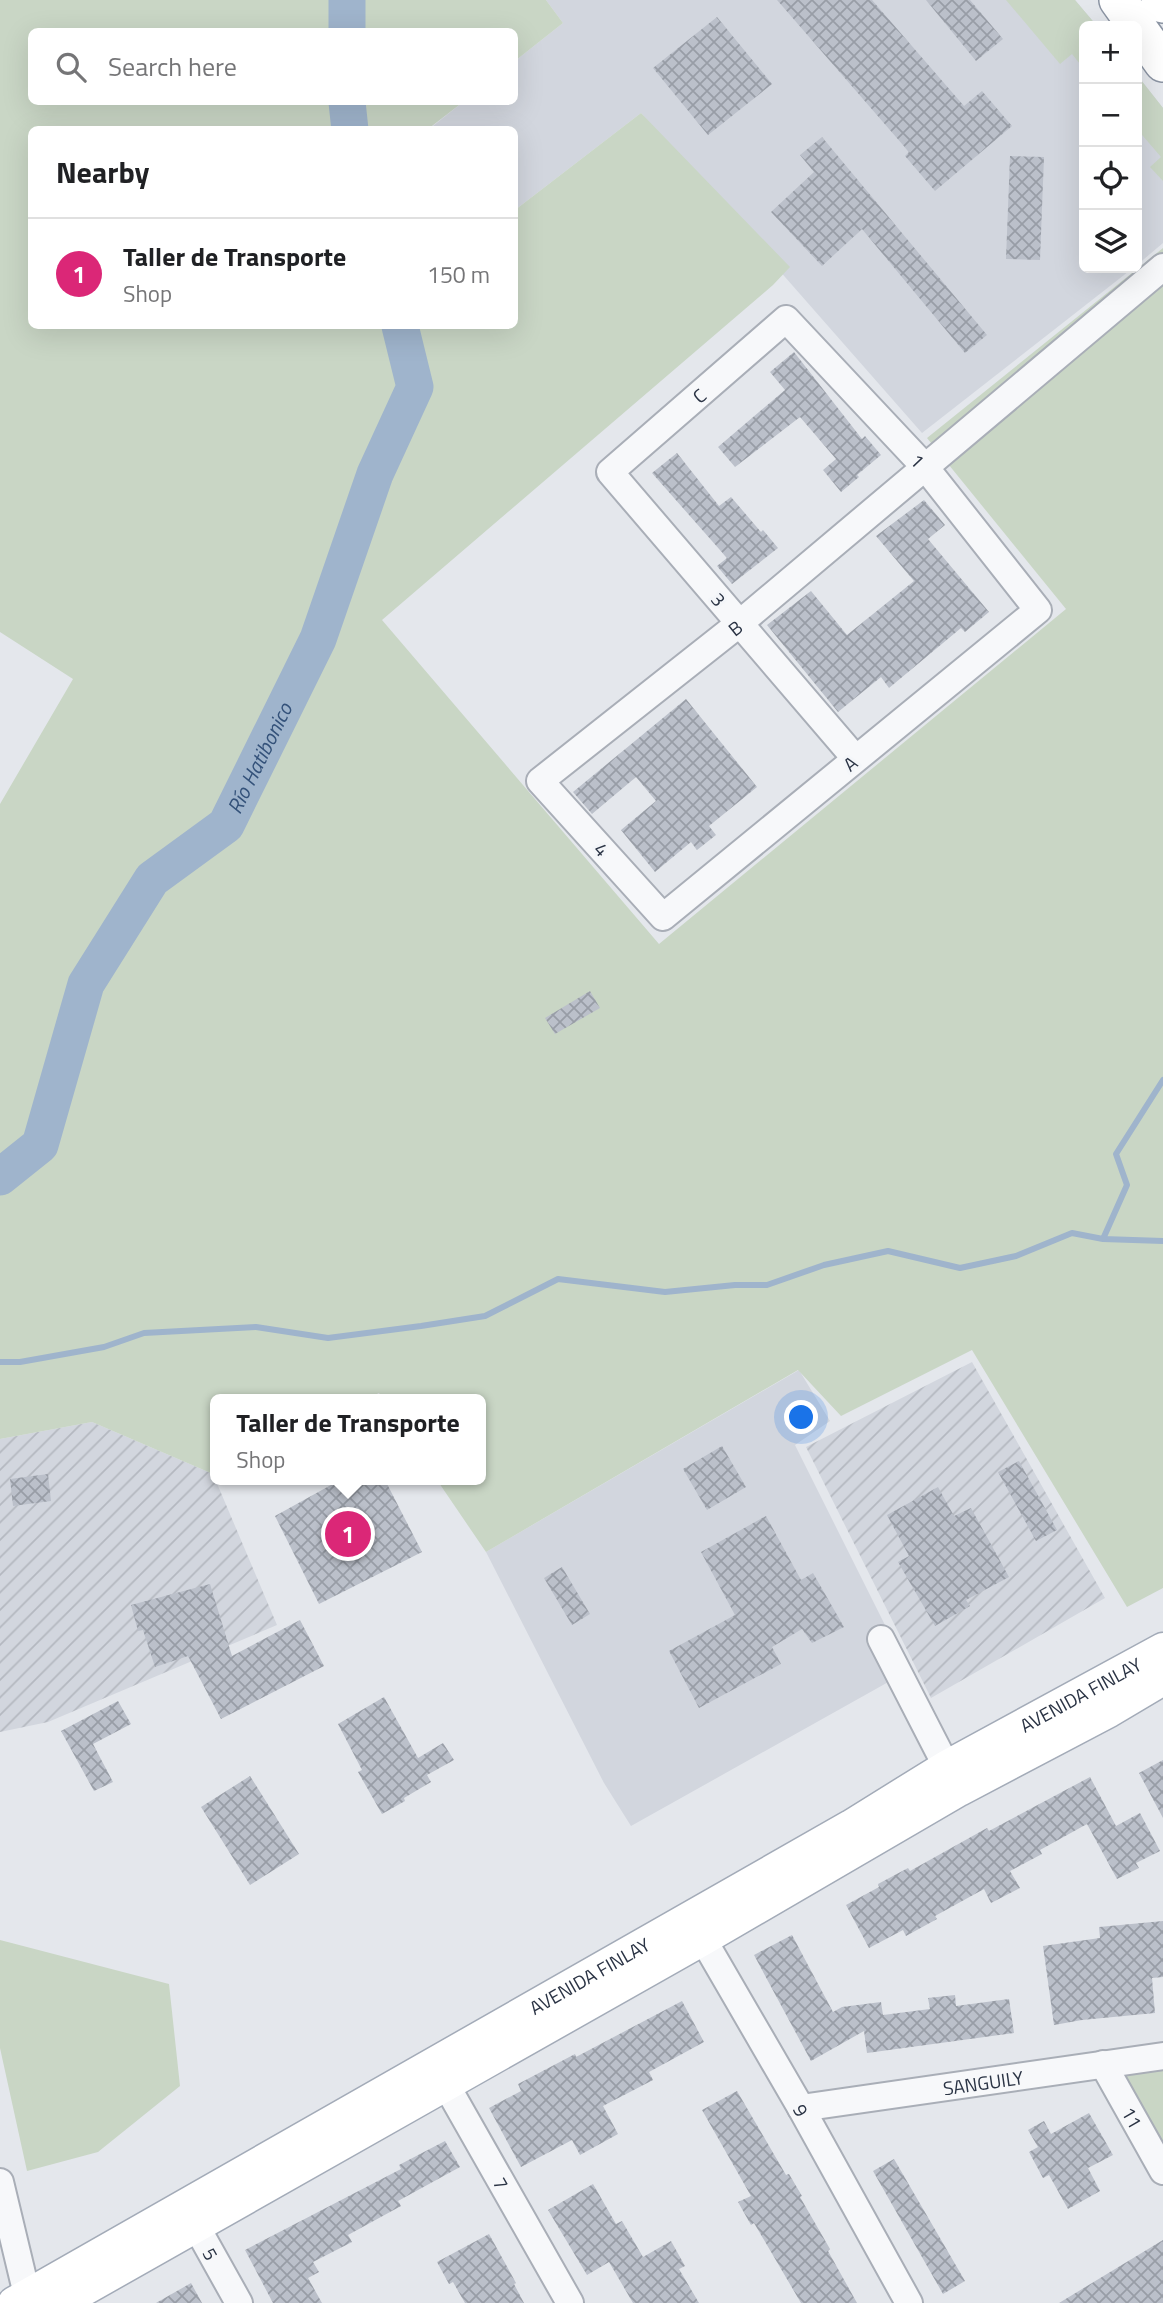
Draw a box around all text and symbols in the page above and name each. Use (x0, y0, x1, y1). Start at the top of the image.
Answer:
map controls (1079, 21, 1142, 273)
button: + (1079, 21, 1142, 84)
search box (28, 28, 518, 105)
text: Search here (108, 47, 237, 86)
icon: search (52, 48, 90, 86)
button: − (1079, 84, 1142, 147)
button: locate (1079, 147, 1142, 210)
text: Nearby (56, 149, 149, 195)
button: layers (1079, 210, 1142, 273)
text: Taller de Transporte (123, 237, 346, 276)
text: 1 (73, 257, 85, 292)
text: 150 m (427, 257, 490, 292)
text: Shop (123, 276, 172, 311)
street label: C (685, 381, 712, 409)
street label: 1 (904, 446, 932, 474)
street label: 3 (705, 585, 733, 613)
street label: B (721, 612, 748, 642)
water label: Río Hatibonico (218, 697, 300, 819)
street label: A (836, 748, 864, 778)
street label: 4 (588, 835, 616, 863)
popup (210, 1394, 486, 1485)
your location (784, 1400, 818, 1434)
text: Taller de Transporte (236, 1403, 460, 1442)
text: Shop (236, 1442, 285, 1477)
pin: 1 (325, 1508, 371, 1560)
street label: AVENIDA FINLAY (1014, 1649, 1147, 1739)
street label: AVENIDA FINLAY (523, 1929, 656, 2021)
street label: SANGUILY (941, 2062, 1026, 2102)
street label: 9 (787, 2098, 817, 2121)
street label: 11 (1115, 2101, 1151, 2134)
street label: 7 (486, 2171, 517, 2195)
street label: 5 (196, 2242, 227, 2265)

